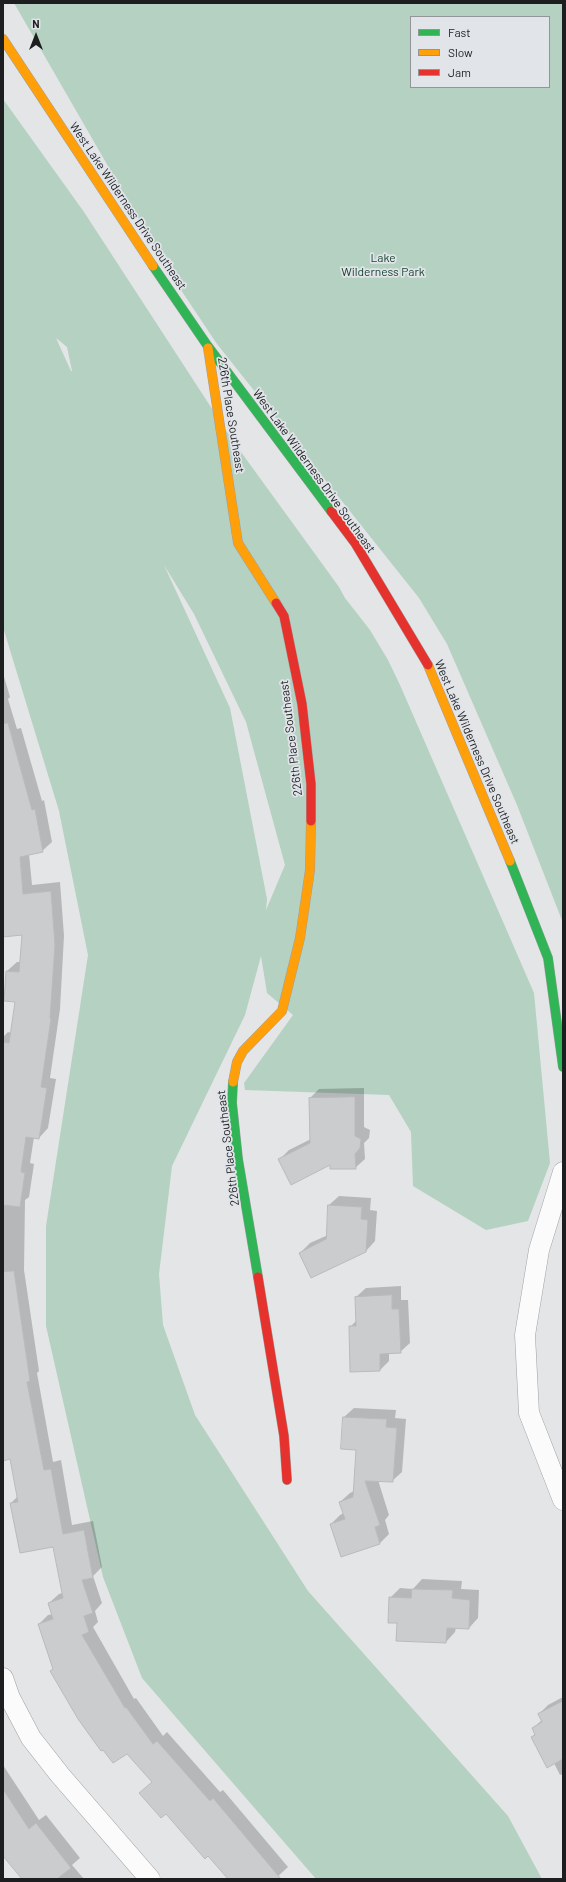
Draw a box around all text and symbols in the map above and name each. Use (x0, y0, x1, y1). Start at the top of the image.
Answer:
north arrow (16, 16, 56, 56)
legend (410, 16, 550, 88)
text: N (32, 17, 40, 30)
text: Fast (448, 25, 471, 39)
text: Slow (448, 45, 473, 59)
text: Jam (448, 65, 471, 79)
street label: West Lake Wilderness Drive Southeast (66, 120, 190, 292)
park label: Lake Wilderness Park (341, 251, 425, 279)
street label: 226th Place Southeast (215, 356, 247, 474)
street label: West Lake Wilderness Drive Southeast (250, 386, 378, 556)
street label: West Lake Wilderness Drive Southeast (432, 658, 522, 846)
street label: 226th Place Southeast (277, 679, 305, 797)
street label: 226th Place Southeast (214, 1089, 242, 1207)

